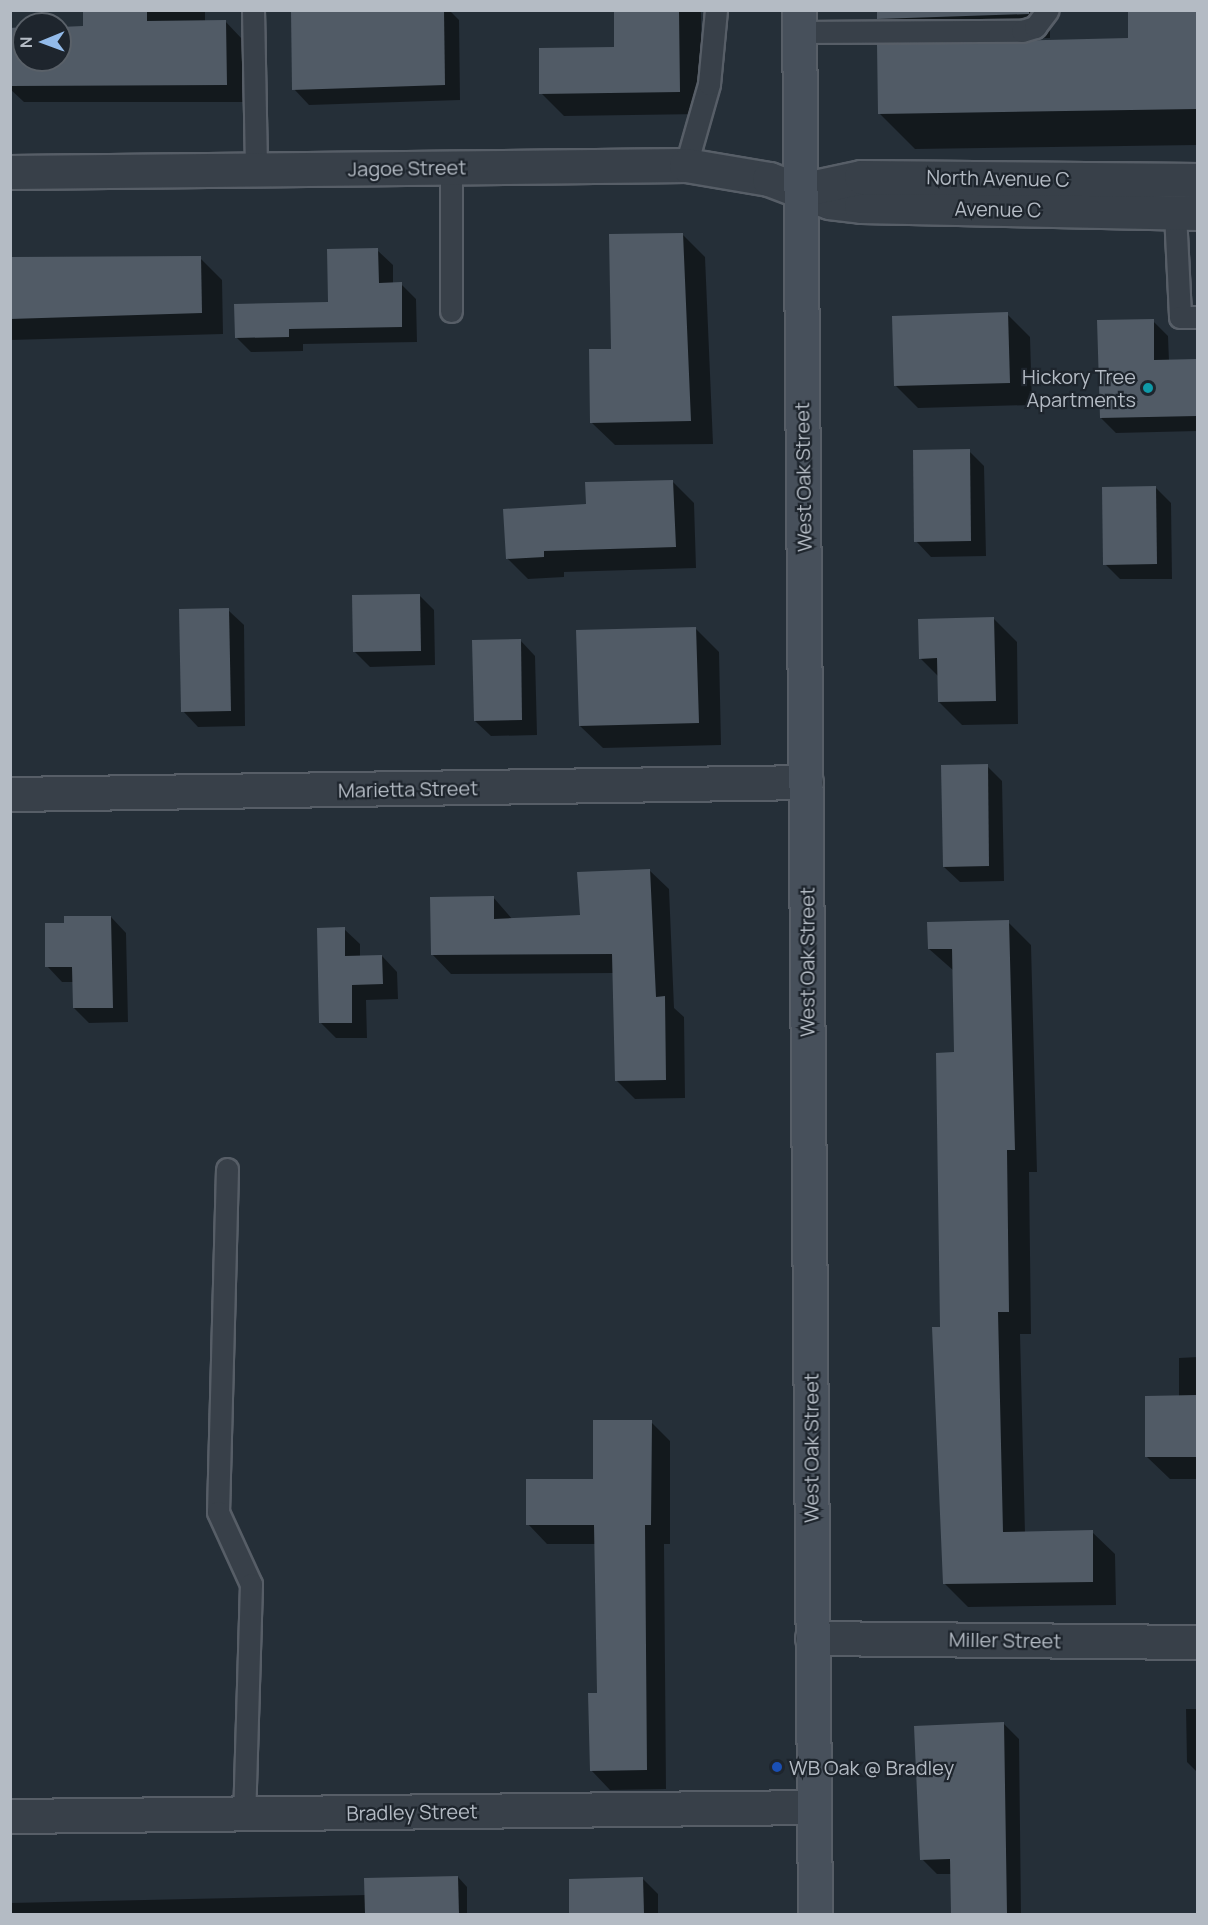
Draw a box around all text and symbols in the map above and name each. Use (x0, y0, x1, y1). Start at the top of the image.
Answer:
north arrow (12, 12, 72, 72)
text: N (15, 36, 37, 48)
street label: Jagoe Street (348, 155, 466, 181)
street label: North Avenue C (926, 165, 1070, 191)
street label: Avenue C (954, 196, 1042, 222)
place label: Hickory Tree Apartments (1022, 365, 1136, 412)
marker: Hickory Tree Apartments (1141, 381, 1155, 395)
street label: West Oak Street (790, 402, 816, 552)
street label: Marietta Street (338, 776, 478, 802)
street label: West Oak Street (795, 887, 819, 1037)
street label: West Oak Street (799, 1373, 823, 1523)
street label: Miller Street (949, 1627, 1061, 1653)
place label: WB Oak @ Bradley (789, 1755, 954, 1779)
marker: WB Oak @ Bradley (770, 1760, 784, 1774)
street label: Bradley Street (346, 1799, 478, 1825)

